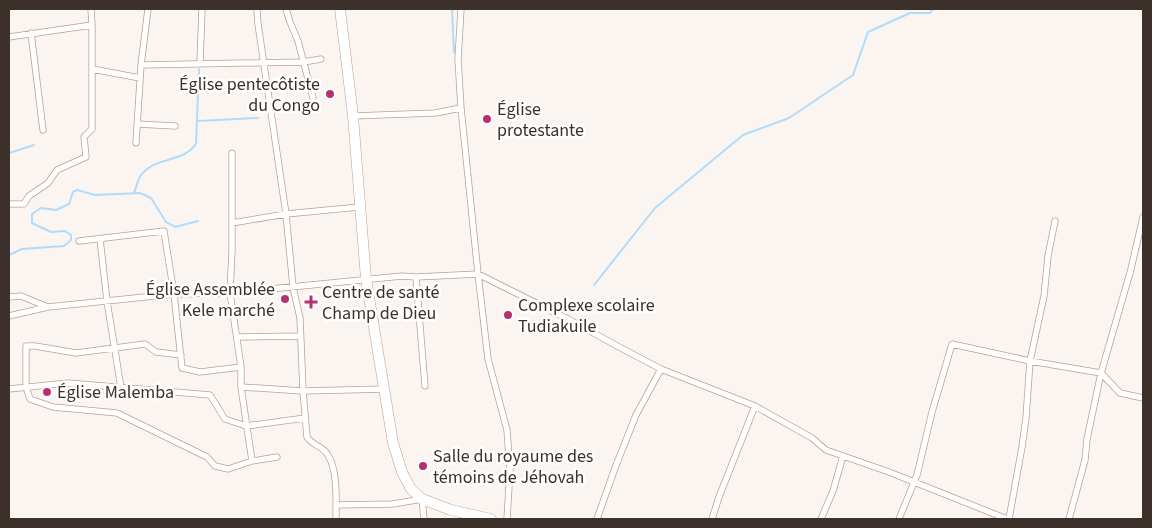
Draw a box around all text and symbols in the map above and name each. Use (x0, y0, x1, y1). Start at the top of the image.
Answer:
place label: Église pentecôtiste du Congo (179, 72, 320, 118)
marker: Église pentecôtiste du Congo (324, 88, 336, 100)
place label: Église protestante (497, 97, 584, 143)
marker: Église protestante (481, 113, 493, 125)
place label: Église Assemblée Kele marché (146, 277, 275, 323)
place label: Centre de santé Champ de Dieu (322, 280, 440, 326)
marker: Église Assemblée Kele marché (279, 293, 291, 305)
place label: Complexe scolaire Tudiakuile (518, 293, 655, 339)
marker: Centre de santé Champ de Dieu (304, 295, 318, 309)
marker: Complexe scolaire Tudiakuile (502, 309, 514, 321)
place label: Église Malemba (57, 380, 174, 405)
marker: Église Malemba (41, 386, 53, 398)
place label: Salle du royaume des témoins de Jéhovah (433, 444, 593, 490)
marker: Salle du royaume des témoins de Jéhovah (417, 460, 429, 472)

